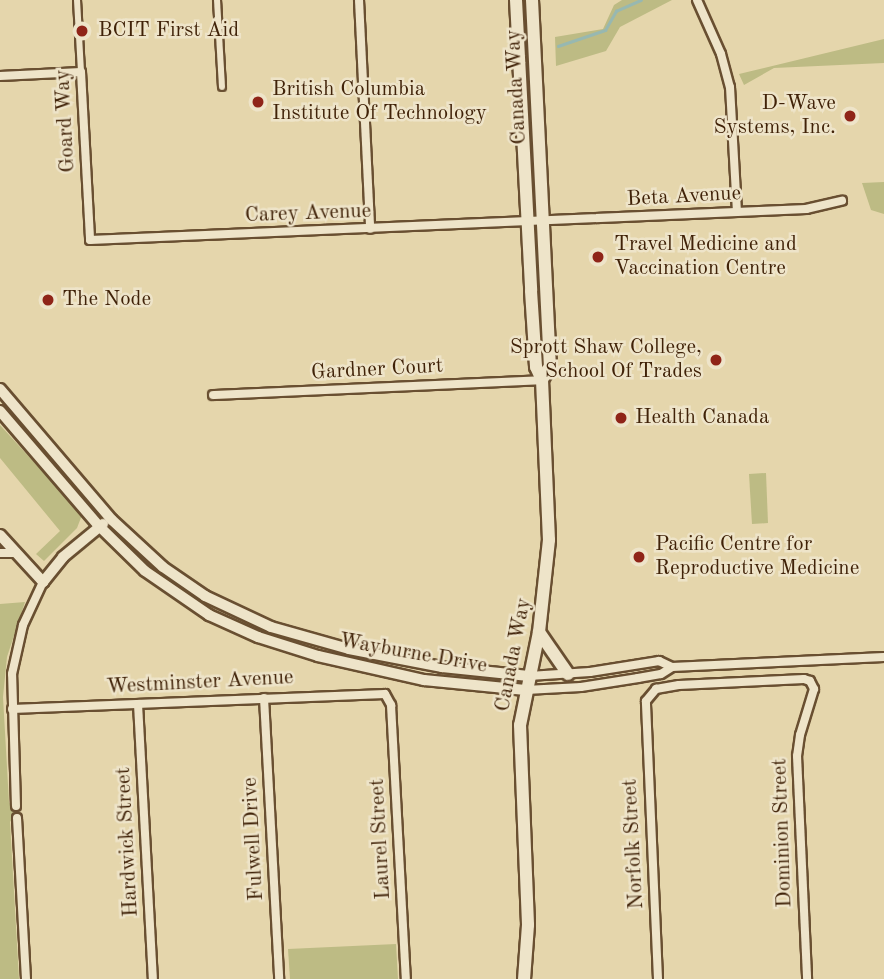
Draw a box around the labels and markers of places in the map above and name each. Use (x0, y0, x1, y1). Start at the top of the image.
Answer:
place label: BCIT First Aid (98, 18, 239, 44)
marker: BCIT First Aid (72, 21, 92, 41)
place label: British Columbia Institute Of Technology (272, 77, 487, 127)
place label: D-Wave Systems, Inc. (714, 91, 836, 141)
marker: British Columbia Institute Of Technology (250, 94, 266, 110)
marker: D-Wave Systems, Inc. (842, 108, 858, 124)
place label: Travel Medicine and Vaccination Centre (614, 232, 797, 282)
marker: Travel Medicine and Vaccination Centre (588, 247, 608, 267)
place label: The Node (62, 287, 151, 313)
marker: The Node (40, 292, 56, 308)
place label: Sprott Shaw College, School Of Trades (510, 335, 702, 385)
marker: Sprott Shaw College, School Of Trades (708, 352, 724, 368)
place label: Health Canada (635, 405, 769, 431)
marker: Health Canada (613, 410, 629, 426)
place label: Pacific Centre for Reproductive Medicine (655, 532, 859, 582)
marker: Pacific Centre for Reproductive Medicine (629, 547, 649, 567)

